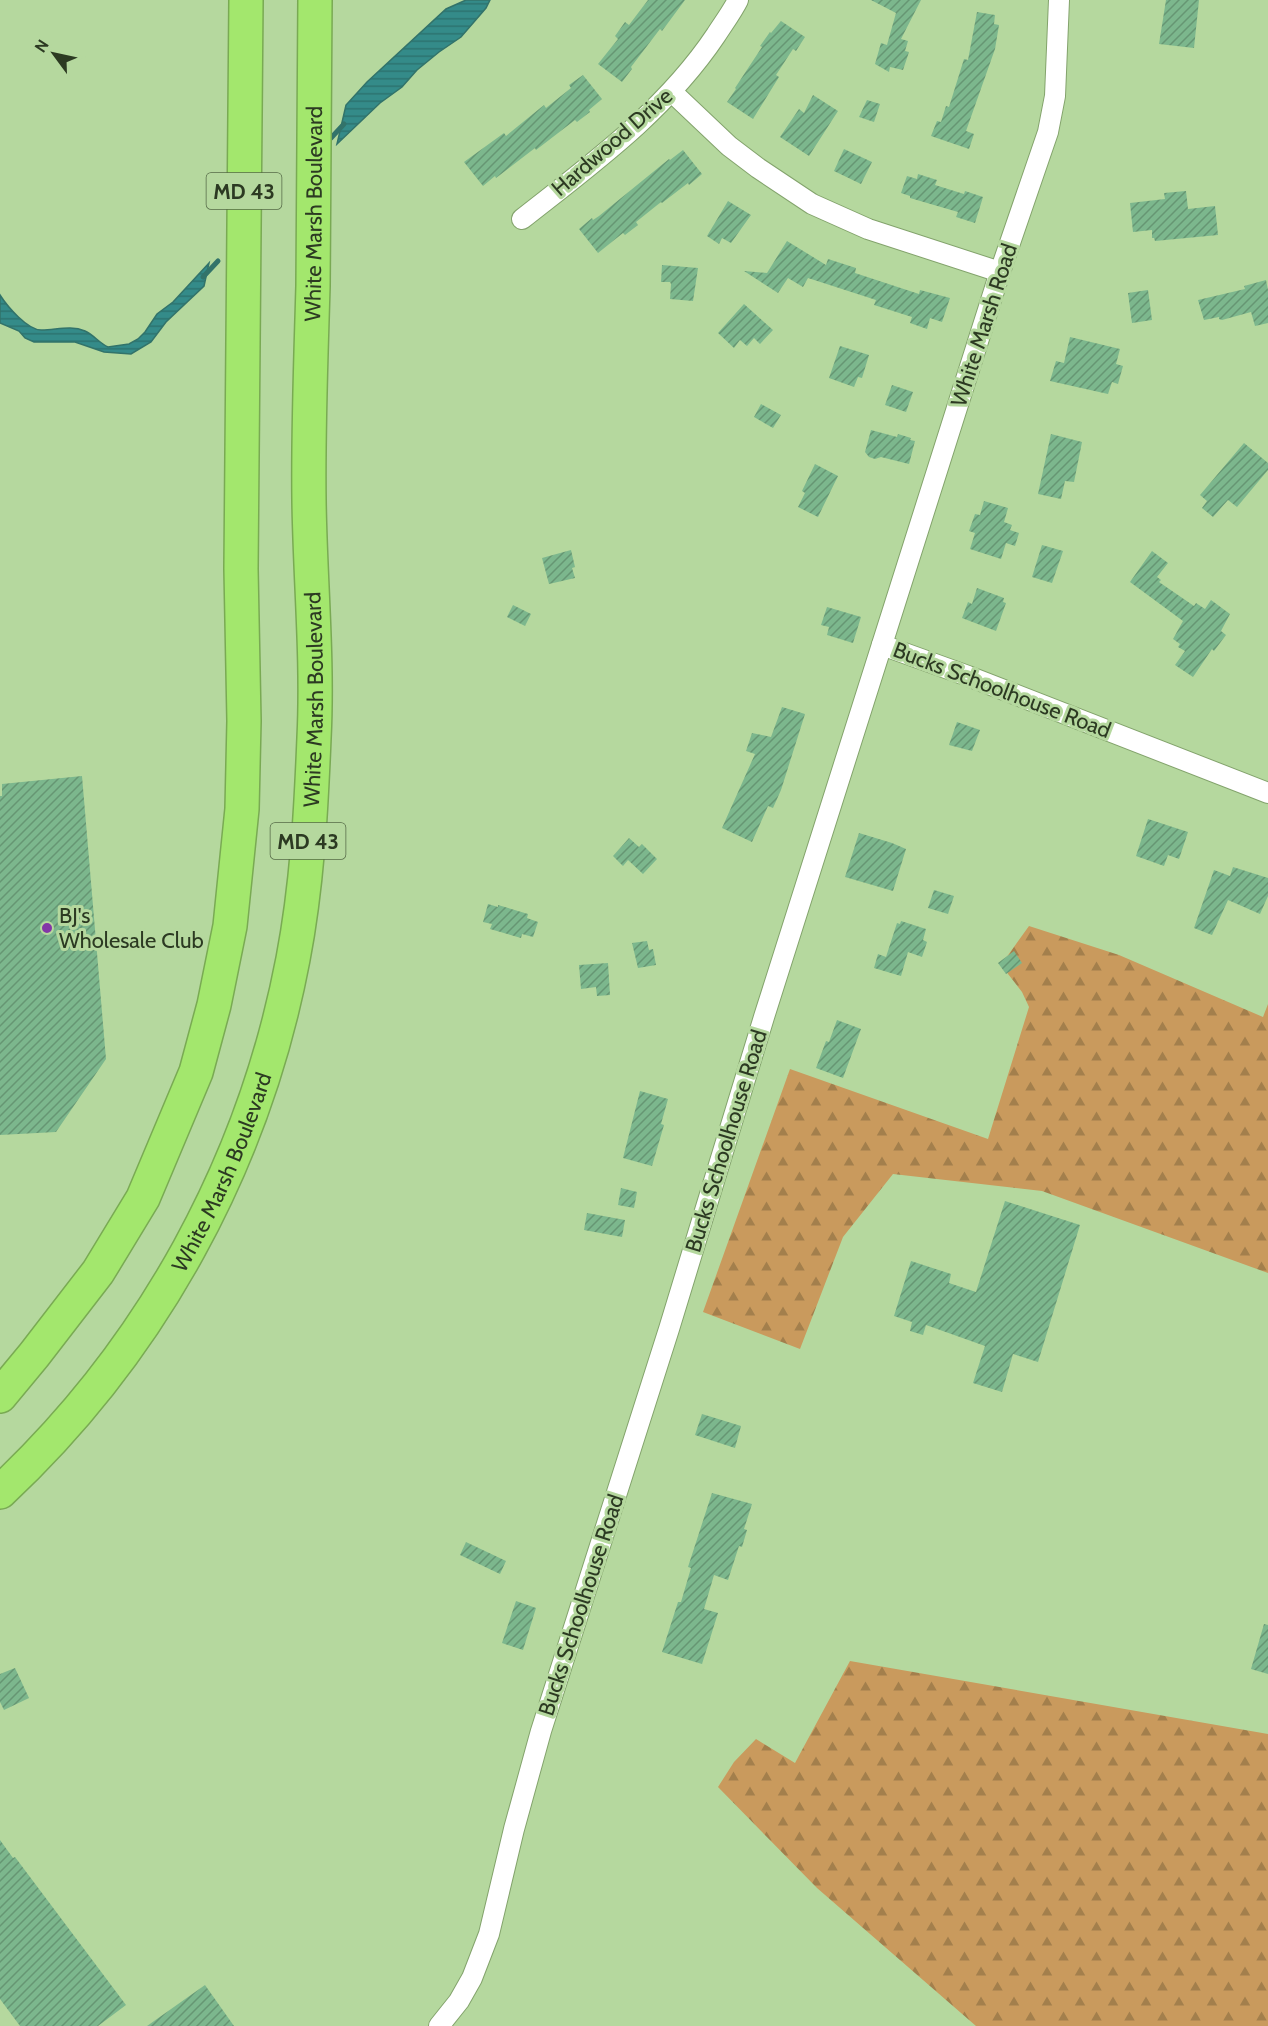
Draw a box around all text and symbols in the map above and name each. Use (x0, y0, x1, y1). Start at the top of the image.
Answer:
north arrow (24, 24, 84, 84)
text: N (31, 36, 53, 56)
street label: Hardwood Drive (546, 82, 678, 202)
street label: White Marsh Boulevard (298, 106, 328, 322)
road number: MD 43 (206, 173, 282, 209)
street label: White Marsh Road (945, 240, 1023, 410)
street label: White Marsh Boulevard (297, 591, 329, 808)
street label: Bucks Schoolhouse Road (889, 636, 1115, 744)
road number: MD 43 (270, 823, 346, 859)
place label: BJ's Wholesale Club (59, 902, 204, 954)
marker: BJ's Wholesale Club (40, 921, 54, 935)
street label: Bucks Schoolhouse Road (679, 1027, 773, 1255)
street label: White Marsh Boulevard (166, 1069, 277, 1276)
street label: Bucks Schoolhouse Road (532, 1491, 630, 1719)

